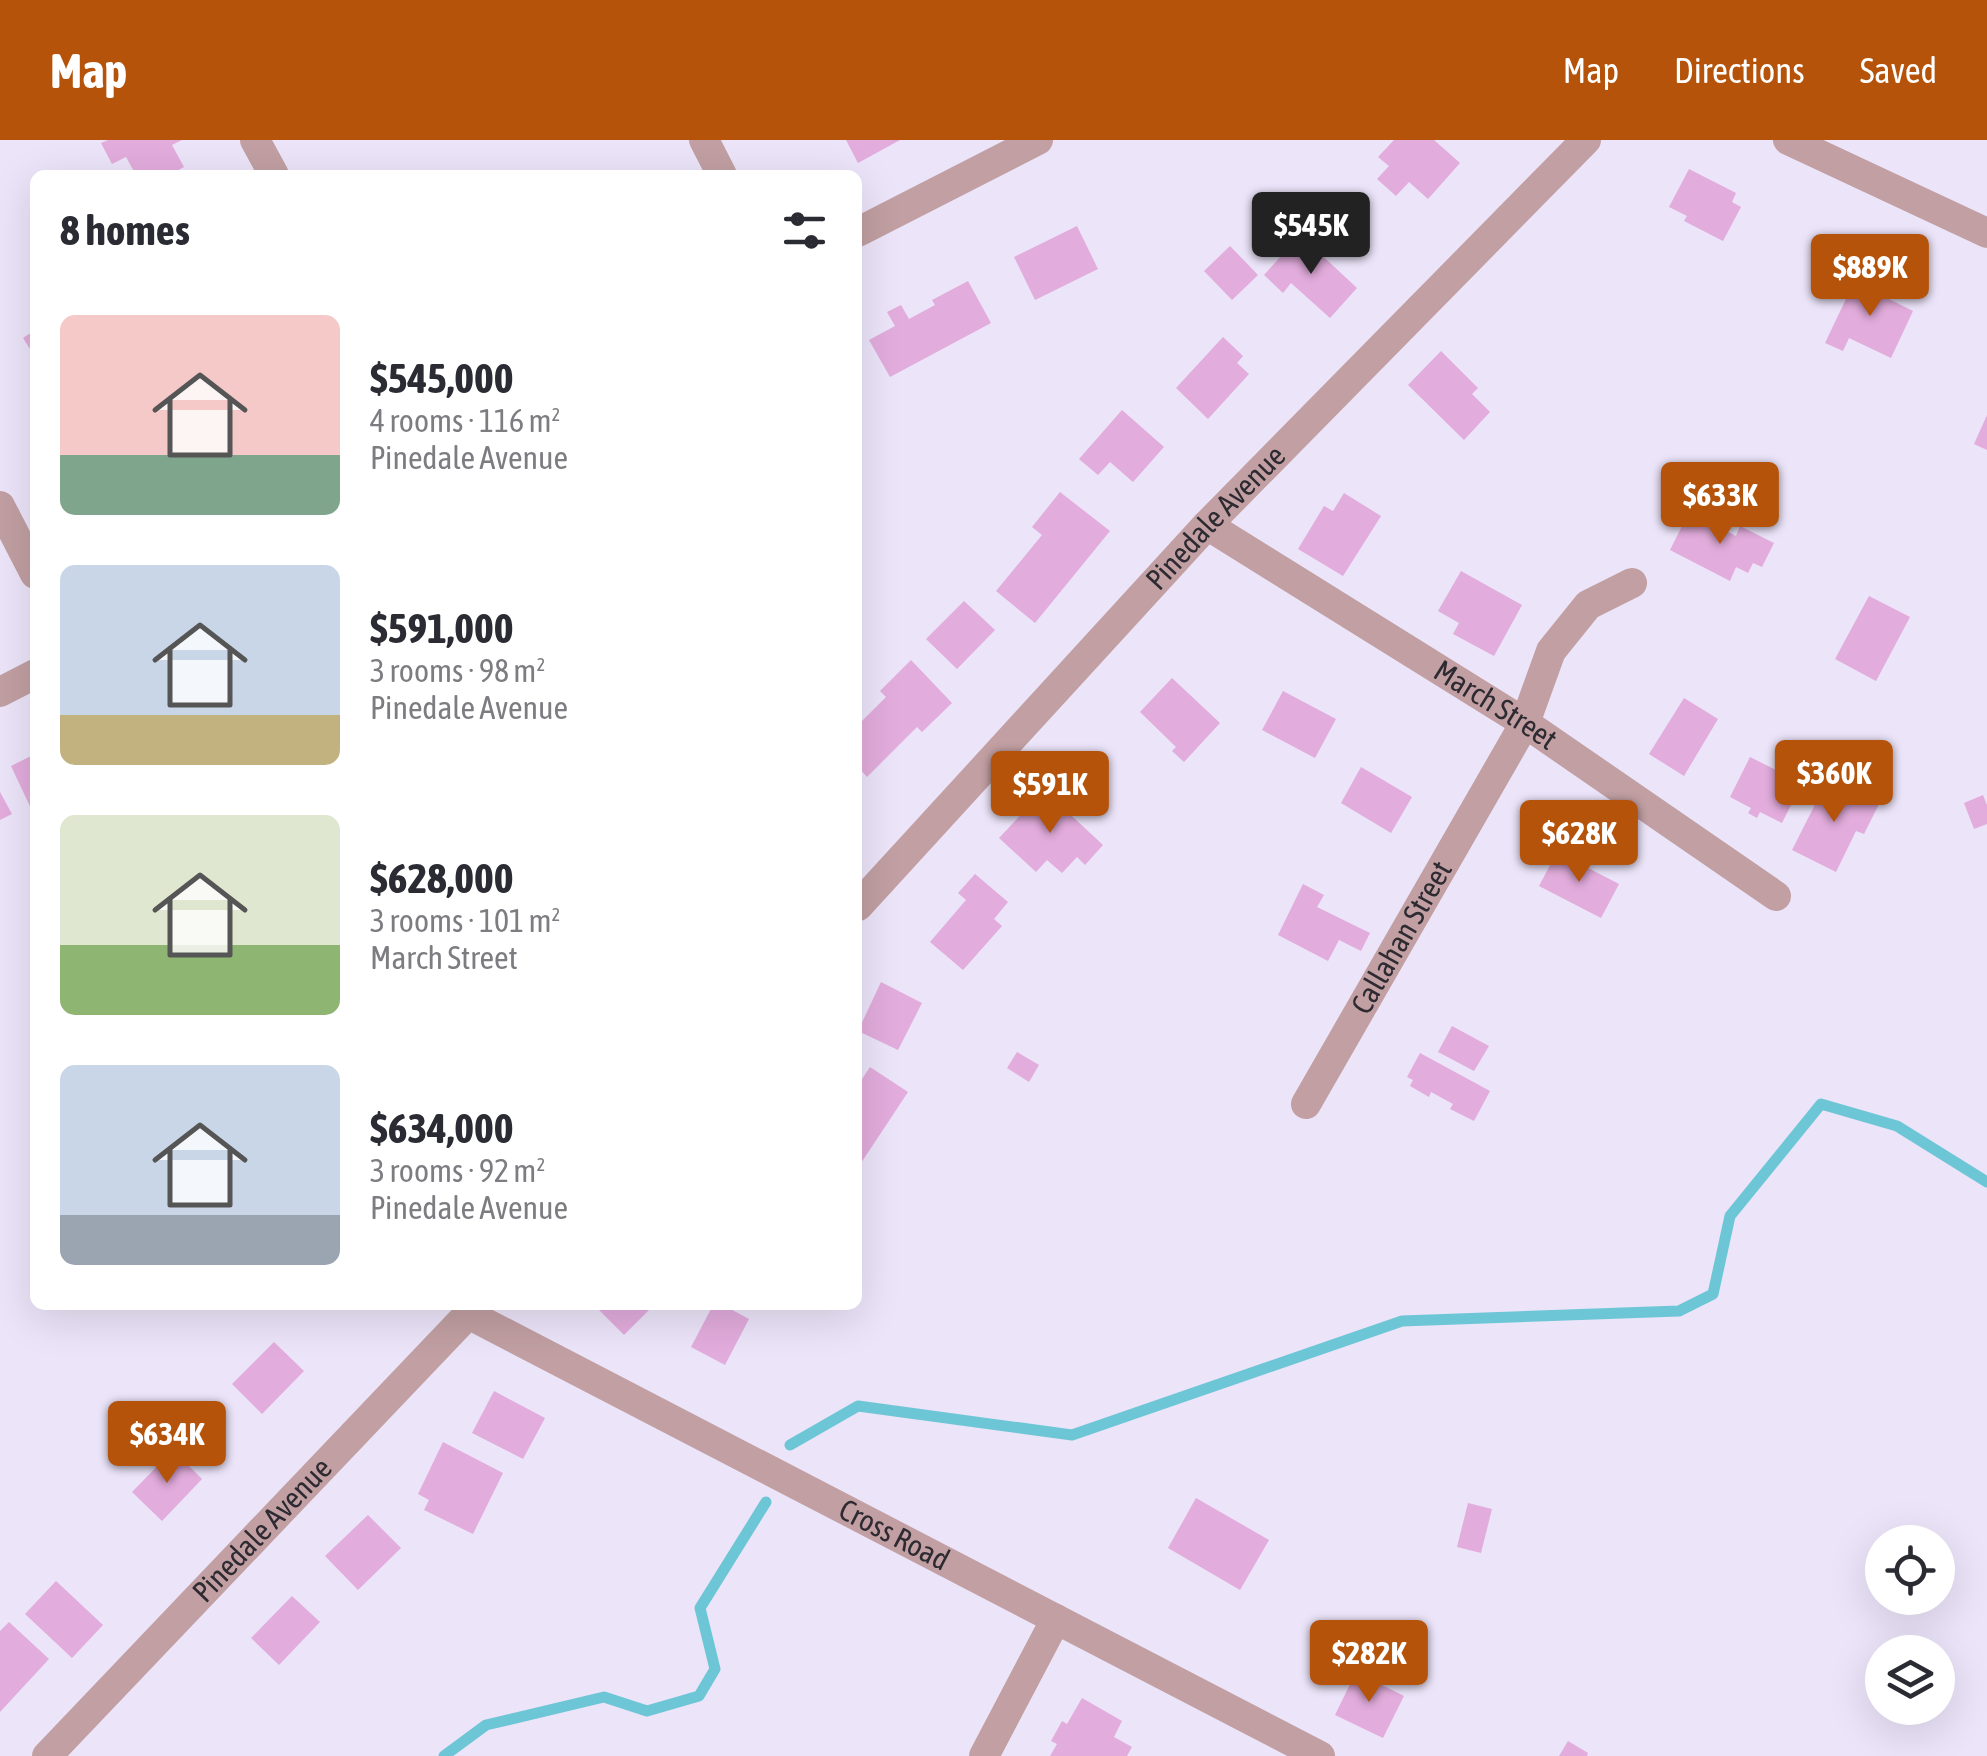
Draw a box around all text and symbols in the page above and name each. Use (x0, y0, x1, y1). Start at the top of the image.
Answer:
text: Map (50, 43, 127, 98)
text: Map (1563, 50, 1619, 90)
text: Directions (1674, 50, 1805, 90)
text: Saved (1860, 50, 1937, 90)
pin: $545K (1241, 192, 1381, 277)
icon: filters (777, 203, 832, 258)
text: 8 homes (60, 206, 190, 254)
text: $545K (1274, 206, 1348, 243)
pin: $889K (1800, 234, 1940, 319)
text: $889K (1833, 248, 1907, 285)
text: $545,000 (370, 354, 514, 402)
icon: home (140, 355, 260, 475)
text: 4 rooms · 116 m² (370, 402, 560, 439)
street label: Pinedale Avenue (1139, 438, 1291, 596)
text: Pinedale Avenue (370, 439, 568, 476)
pin: $633K (1650, 462, 1790, 547)
text: $633K (1683, 476, 1757, 513)
text: $591,000 (370, 604, 514, 652)
icon: home (140, 605, 260, 725)
text: 3 rooms · 98 m² (370, 652, 545, 689)
street label: March Street (1428, 653, 1564, 756)
text: Pinedale Avenue (370, 689, 568, 726)
pin: $360K (1764, 740, 1904, 825)
pin: $591K (980, 751, 1120, 836)
text: $360K (1797, 754, 1871, 791)
text: $591K (1013, 765, 1087, 802)
pin: $628K (1509, 800, 1649, 885)
text: $628K (1542, 814, 1616, 851)
text: $628,000 (370, 854, 514, 902)
icon: home (140, 855, 260, 975)
street label: Callahan Street (1344, 855, 1458, 1019)
text: 3 rooms · 101 m² (370, 902, 560, 939)
text: March Street (370, 939, 518, 976)
text: $634,000 (370, 1104, 514, 1152)
icon: home (140, 1105, 260, 1225)
text: 3 rooms · 92 m² (370, 1152, 545, 1189)
text: Pinedale Avenue (370, 1189, 568, 1226)
pin: $634K (97, 1401, 237, 1486)
text: $634K (130, 1415, 204, 1452)
street label: Pinedale Avenue (185, 1451, 338, 1608)
street label: Cross Road (834, 1492, 955, 1577)
map controls (1865, 1525, 1955, 1725)
button: locate (1865, 1525, 1955, 1615)
pin: $282K (1299, 1620, 1439, 1705)
text: $282K (1332, 1634, 1406, 1671)
button: layers (1865, 1635, 1955, 1725)

